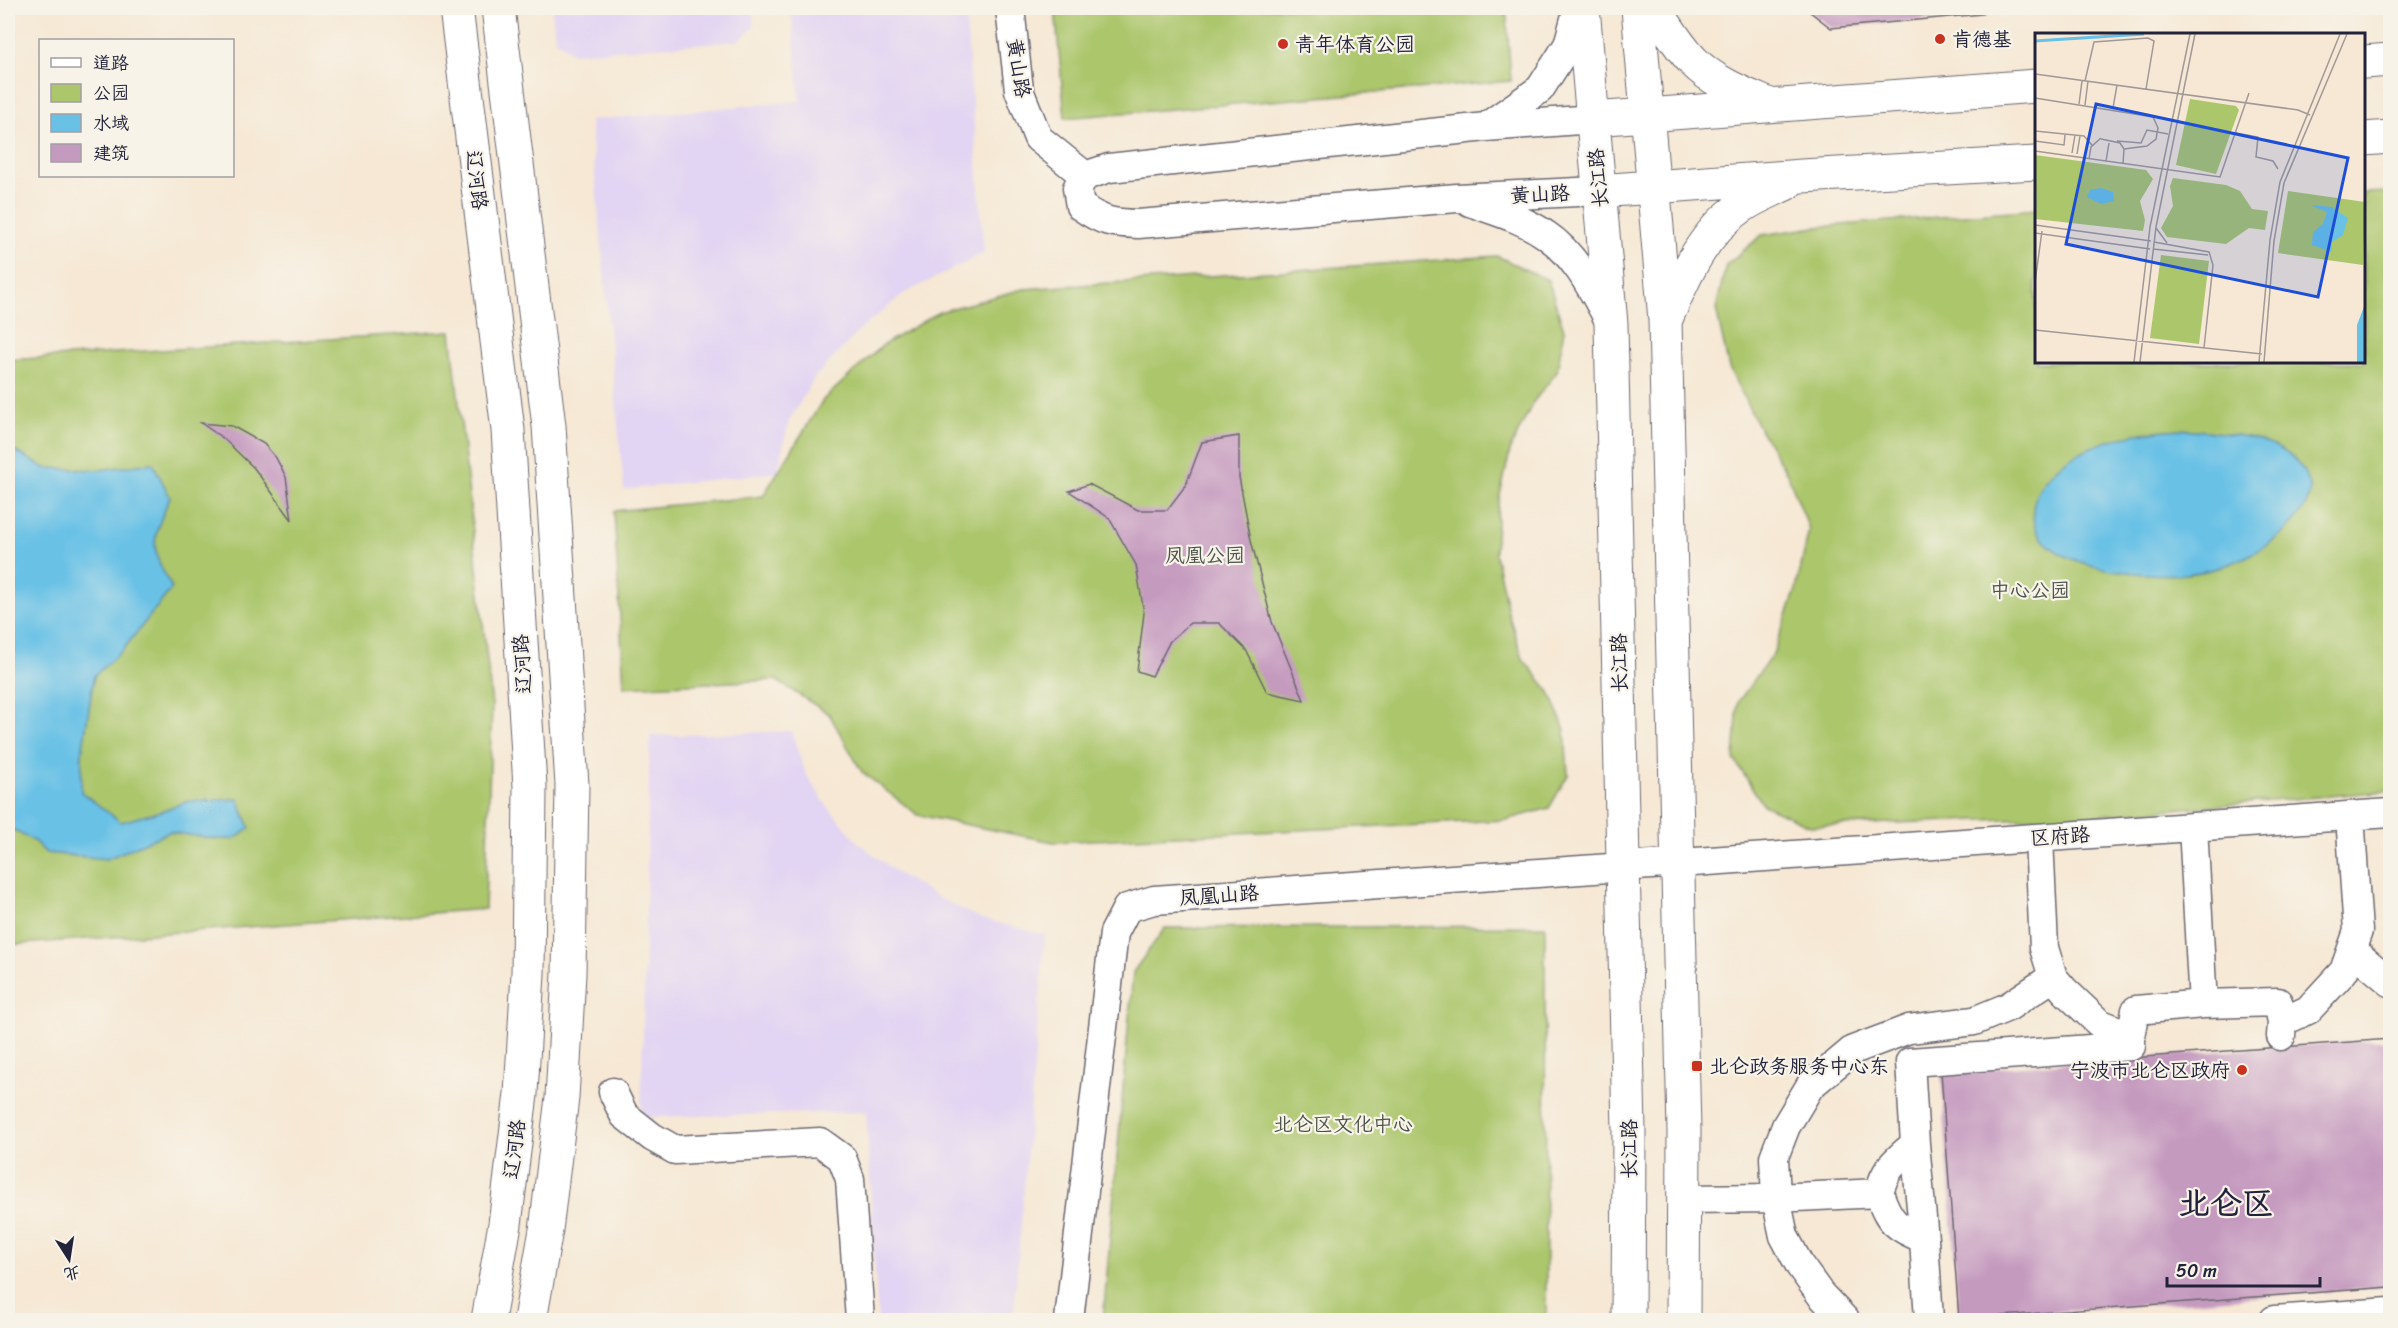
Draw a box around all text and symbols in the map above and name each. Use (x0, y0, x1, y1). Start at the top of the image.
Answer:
place label: 肯德基 (1952, 22, 2012, 57)
place label: 青年体育公园 (1295, 27, 1415, 62)
marker: 肯德基 (1933, 32, 1947, 46)
inset map (2035, 33, 2365, 363)
street label: 黄山路 (997, 36, 1041, 101)
marker: 青年体育公园 (1276, 37, 1290, 51)
legend (39, 39, 234, 177)
text: 道路 (93, 47, 129, 79)
text: 公园 (93, 77, 129, 109)
text: 水域 (93, 107, 129, 139)
text: 建筑 (93, 137, 129, 169)
street label: 长江路 (1578, 146, 1619, 209)
street label: 辽河路 (455, 148, 498, 213)
street label: 黄山路 (1509, 175, 1572, 214)
park label: 凤凰公园 (1165, 538, 1245, 573)
park label: 中心公园 (1990, 573, 2070, 608)
street label: 辽河路 (503, 632, 542, 695)
street label: 长江路 (1601, 632, 1638, 693)
street label: 区府路 (2029, 817, 2092, 856)
street label: 凤凰山路 (1178, 875, 1261, 916)
place label: 北仑政务服务中心东 (1709, 1049, 1889, 1084)
place label: 宁波市北仑区政府 (2070, 1053, 2230, 1088)
marker: 北仑政务服务中心东 (1690, 1059, 1704, 1073)
marker: 宁波市北仑区政府 (2235, 1063, 2249, 1077)
park label: 北仑区文化中心 (1273, 1107, 1413, 1142)
street label: 辽河路 (493, 1116, 536, 1181)
street label: 长江路 (1612, 1118, 1647, 1179)
district label: 北仑区 (2178, 1175, 2274, 1232)
north arrow (39, 1229, 99, 1289)
scale bar (2167, 1250, 2320, 1288)
text: 50 m (2176, 1255, 2217, 1287)
text: 北 (61, 1257, 83, 1289)

